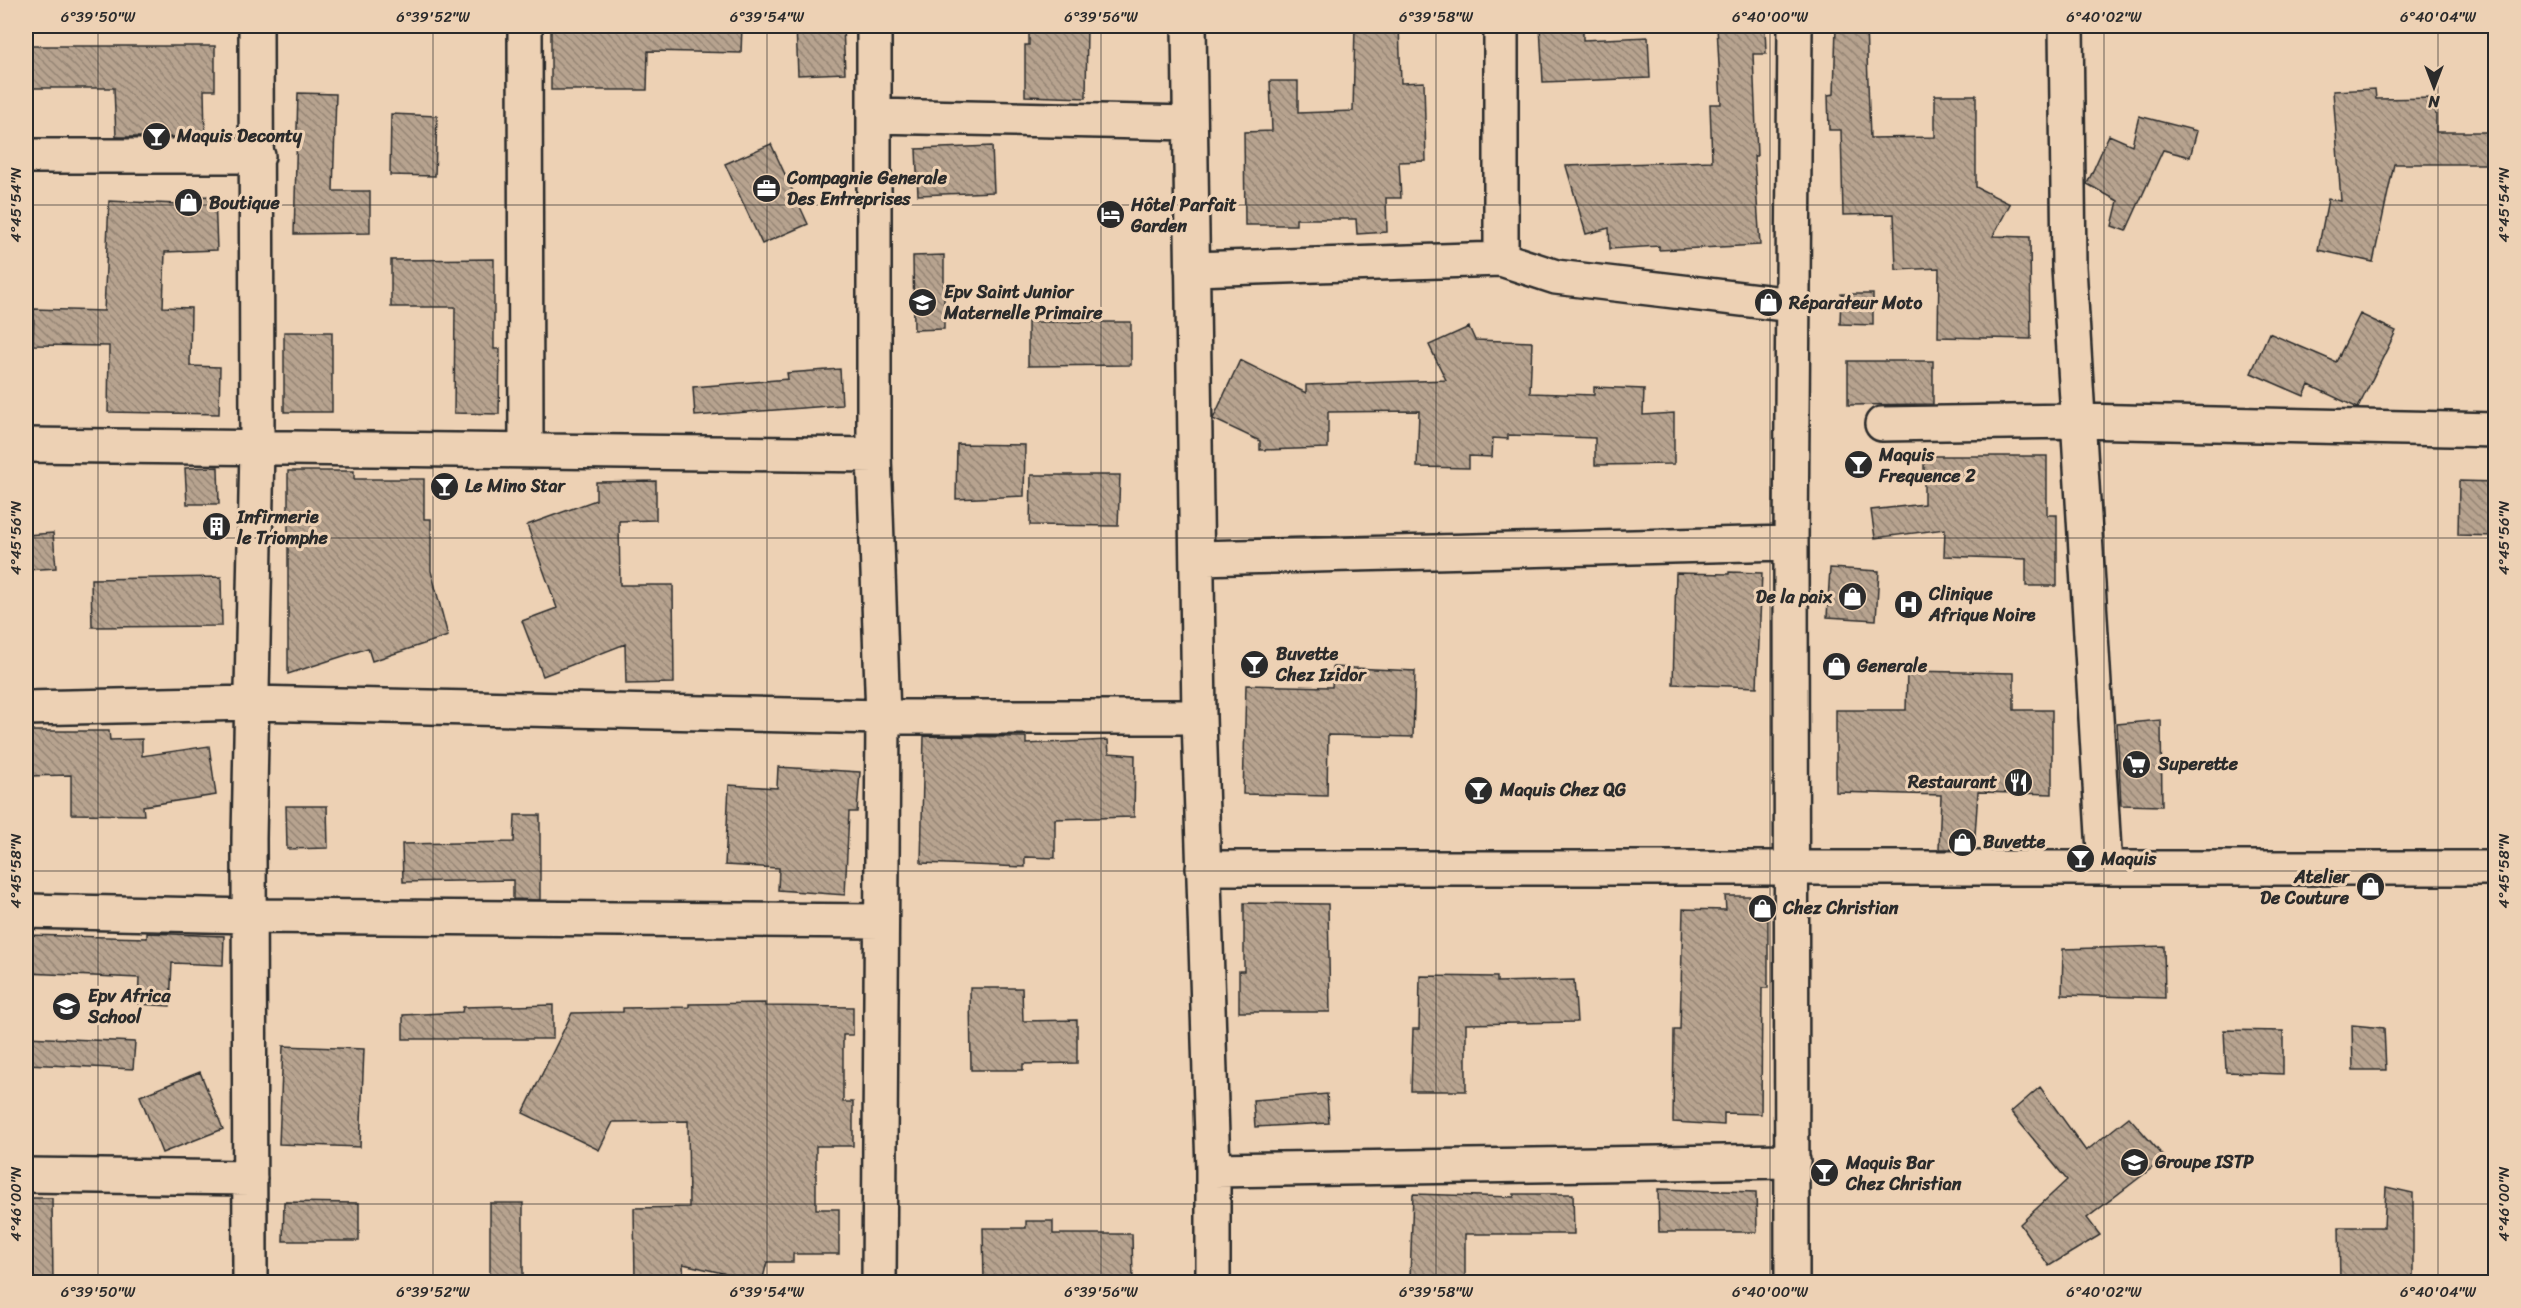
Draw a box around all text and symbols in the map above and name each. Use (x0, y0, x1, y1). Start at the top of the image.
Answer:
text: 6°39'50"W (61, 4, 136, 30)
text: 6°39'52"W (396, 4, 470, 30)
text: 6°39'54"W (730, 4, 805, 30)
text: 6°39'56"W (1064, 4, 1138, 30)
text: 6°39'58"W (1399, 4, 1473, 30)
text: 6°40'00"W (1732, 4, 1808, 30)
text: 6°40'02"W (2066, 4, 2142, 30)
text: 6°40'04"W (2400, 4, 2476, 30)
north arrow (2404, 57, 2464, 117)
text: N (2428, 87, 2441, 116)
bar icon: Maquis Deconty (140, 120, 172, 152)
place label: Maquis Deconty (176, 120, 303, 152)
place label: Compagnie Generale Des Entreprises (786, 162, 948, 215)
text: 4°45'54"N (3, 167, 29, 243)
text: 4°45'54"N (2491, 167, 2517, 243)
office icon: Compagnie Generale Des Entreprises (750, 172, 782, 204)
shop icon: Boutique (172, 187, 204, 219)
place label: Boutique (209, 187, 280, 219)
place label: Hôtel Parfait Garden (1130, 189, 1237, 242)
hotel icon: Hôtel Parfait Garden (1094, 199, 1126, 231)
place label: Epv Saint Junior Maternelle Primaire (943, 276, 1103, 329)
school or university icon: Epv Saint Junior Maternelle Primaire (907, 286, 939, 318)
shop icon: Réparateur Moto (1752, 287, 1784, 319)
place label: Réparateur Moto (1788, 287, 1922, 319)
place label: Maquis Frequence 2 (1878, 439, 1976, 492)
bar icon: Maquis Frequence 2 (1842, 449, 1874, 481)
bar icon: Le Mino Star (428, 470, 460, 502)
place label: Le Mino Star (465, 470, 566, 502)
text: 4°45'56"N (3, 500, 29, 575)
text: 4°45'56"N (2491, 500, 2517, 575)
place label: Infirmerie le Triomphe (236, 501, 328, 554)
building icon: Infirmerie le Triomphe (200, 511, 232, 543)
place label: Clinique Afrique Noire (1928, 578, 2036, 631)
place label: De la paix (1756, 581, 1833, 613)
shop icon: De la paix (1837, 581, 1869, 613)
hospital icon: Clinique Afrique Noire (1892, 588, 1924, 620)
place label: Buvette Chez Izidor (1275, 638, 1367, 691)
bar icon: Buvette Chez Izidor (1239, 648, 1271, 680)
shop icon: Generale (1820, 650, 1852, 682)
place label: Generale (1856, 650, 1928, 682)
supermarket icon: Superette (2121, 748, 2153, 780)
place label: Superette (2157, 748, 2239, 780)
place label: Restaurant (1907, 766, 1997, 798)
restaurant icon: Restaurant (2002, 766, 2034, 798)
bar icon: Maquis Chez QG (1463, 774, 1495, 806)
place label: Maquis Chez QG (1499, 774, 1626, 806)
shop icon: Buvette (1946, 826, 1978, 858)
place label: Buvette (1983, 826, 2045, 858)
text: 4°45'58"N (3, 833, 29, 908)
text: 4°45'58"N (2491, 833, 2517, 908)
bar icon: Maquis (2064, 843, 2096, 875)
place label: Maquis (2100, 843, 2157, 875)
place label: Atelier De Couture (2260, 861, 2351, 914)
shop icon: Atelier De Couture (2354, 871, 2386, 903)
shop icon: Chez Christian (1746, 892, 1778, 924)
place label: Chez Christian (1782, 892, 1899, 924)
place label: Epv Africa School (87, 980, 171, 1033)
school or university icon: Epv Africa School (51, 990, 83, 1022)
school or university icon: Groupe ISTP (2118, 1146, 2150, 1178)
place label: Groupe ISTP (2154, 1146, 2254, 1178)
place label: Maquis Bar Chez Christian (1845, 1147, 1962, 1200)
bar icon: Maquis Bar Chez Christian (1809, 1157, 1841, 1189)
text: 4°46'00"N (3, 1166, 29, 1241)
text: 4°46'00"N (2491, 1166, 2517, 1241)
text: 6°39'50"W (61, 1279, 136, 1305)
text: 6°39'52"W (396, 1279, 470, 1305)
text: 6°39'54"W (730, 1279, 805, 1305)
text: 6°39'56"W (1064, 1279, 1138, 1305)
text: 6°39'58"W (1399, 1279, 1473, 1305)
text: 6°40'00"W (1732, 1279, 1808, 1305)
text: 6°40'02"W (2066, 1279, 2142, 1305)
text: 6°40'04"W (2400, 1279, 2476, 1305)

